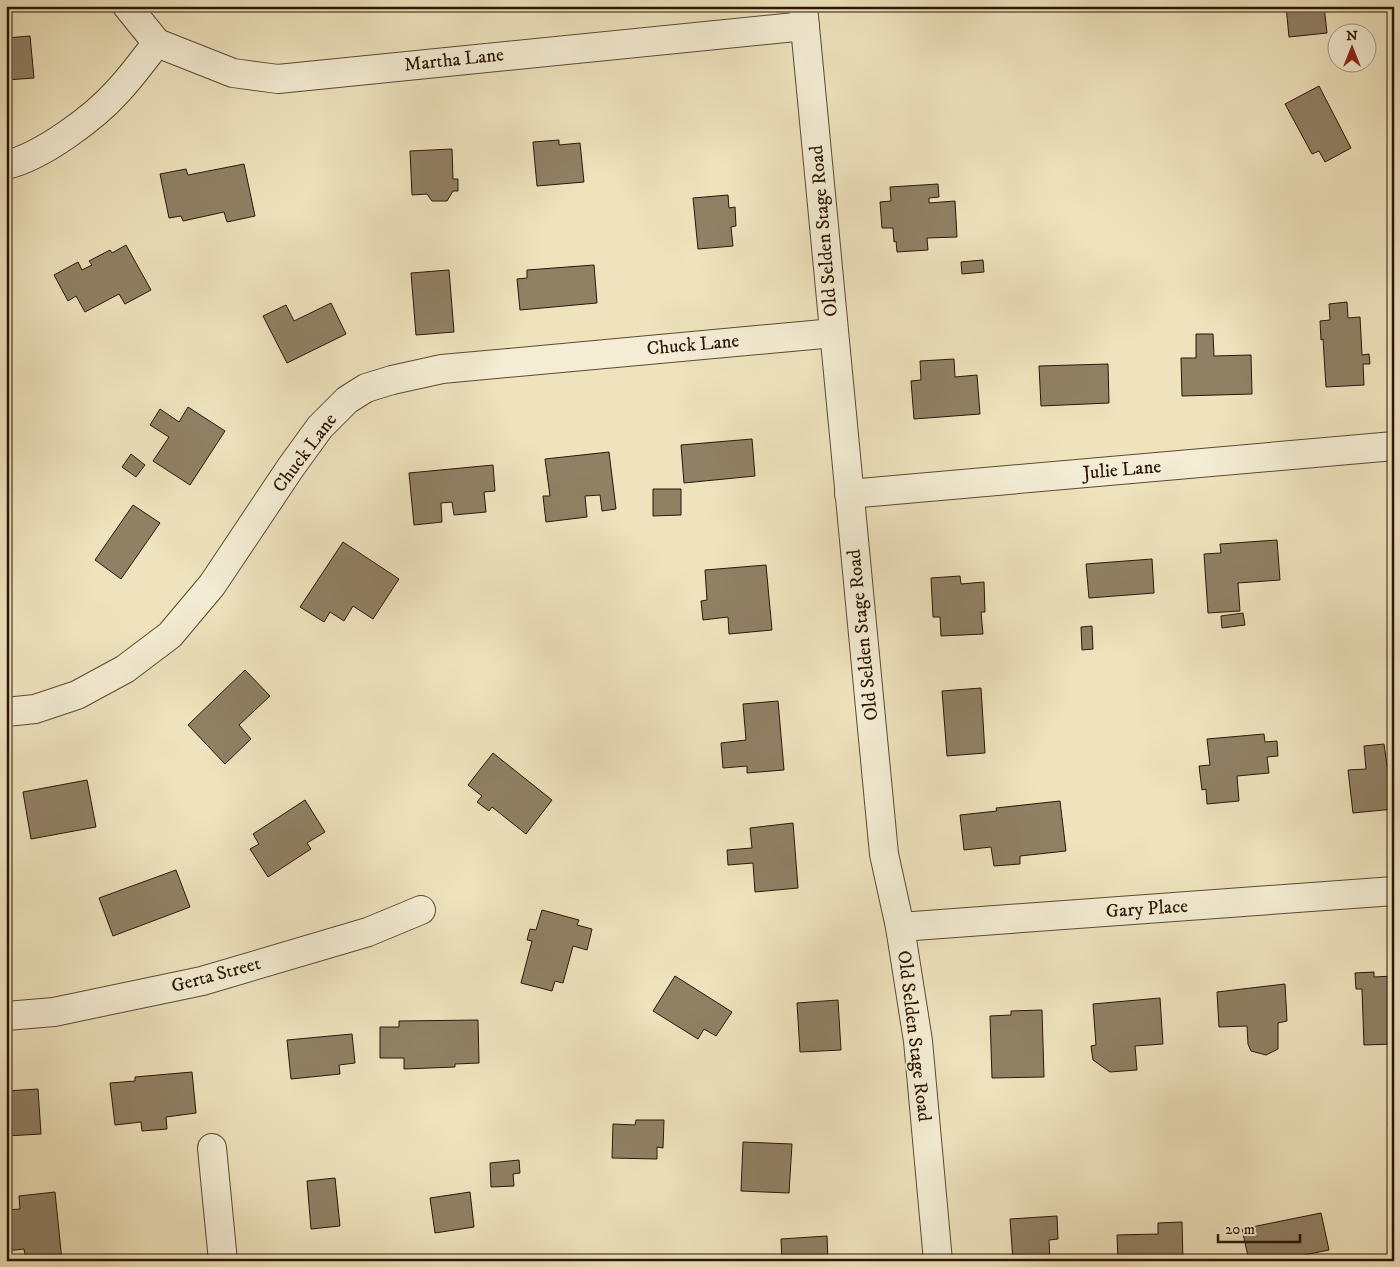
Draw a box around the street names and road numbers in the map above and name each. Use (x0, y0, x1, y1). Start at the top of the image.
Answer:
street label: Martha Lane (403, 43, 505, 77)
street label: Old Selden Stage Road (805, 144, 843, 318)
street label: Chuck Lane (646, 329, 740, 361)
street label: Chuck Lane (268, 409, 342, 497)
street label: Julie Lane (1080, 455, 1162, 485)
street label: Old Selden Stage Road (843, 548, 883, 722)
street label: Gary Place (1105, 895, 1189, 923)
street label: Old Selden Stage Road (892, 949, 936, 1123)
street label: Gerta Street (169, 952, 263, 998)

